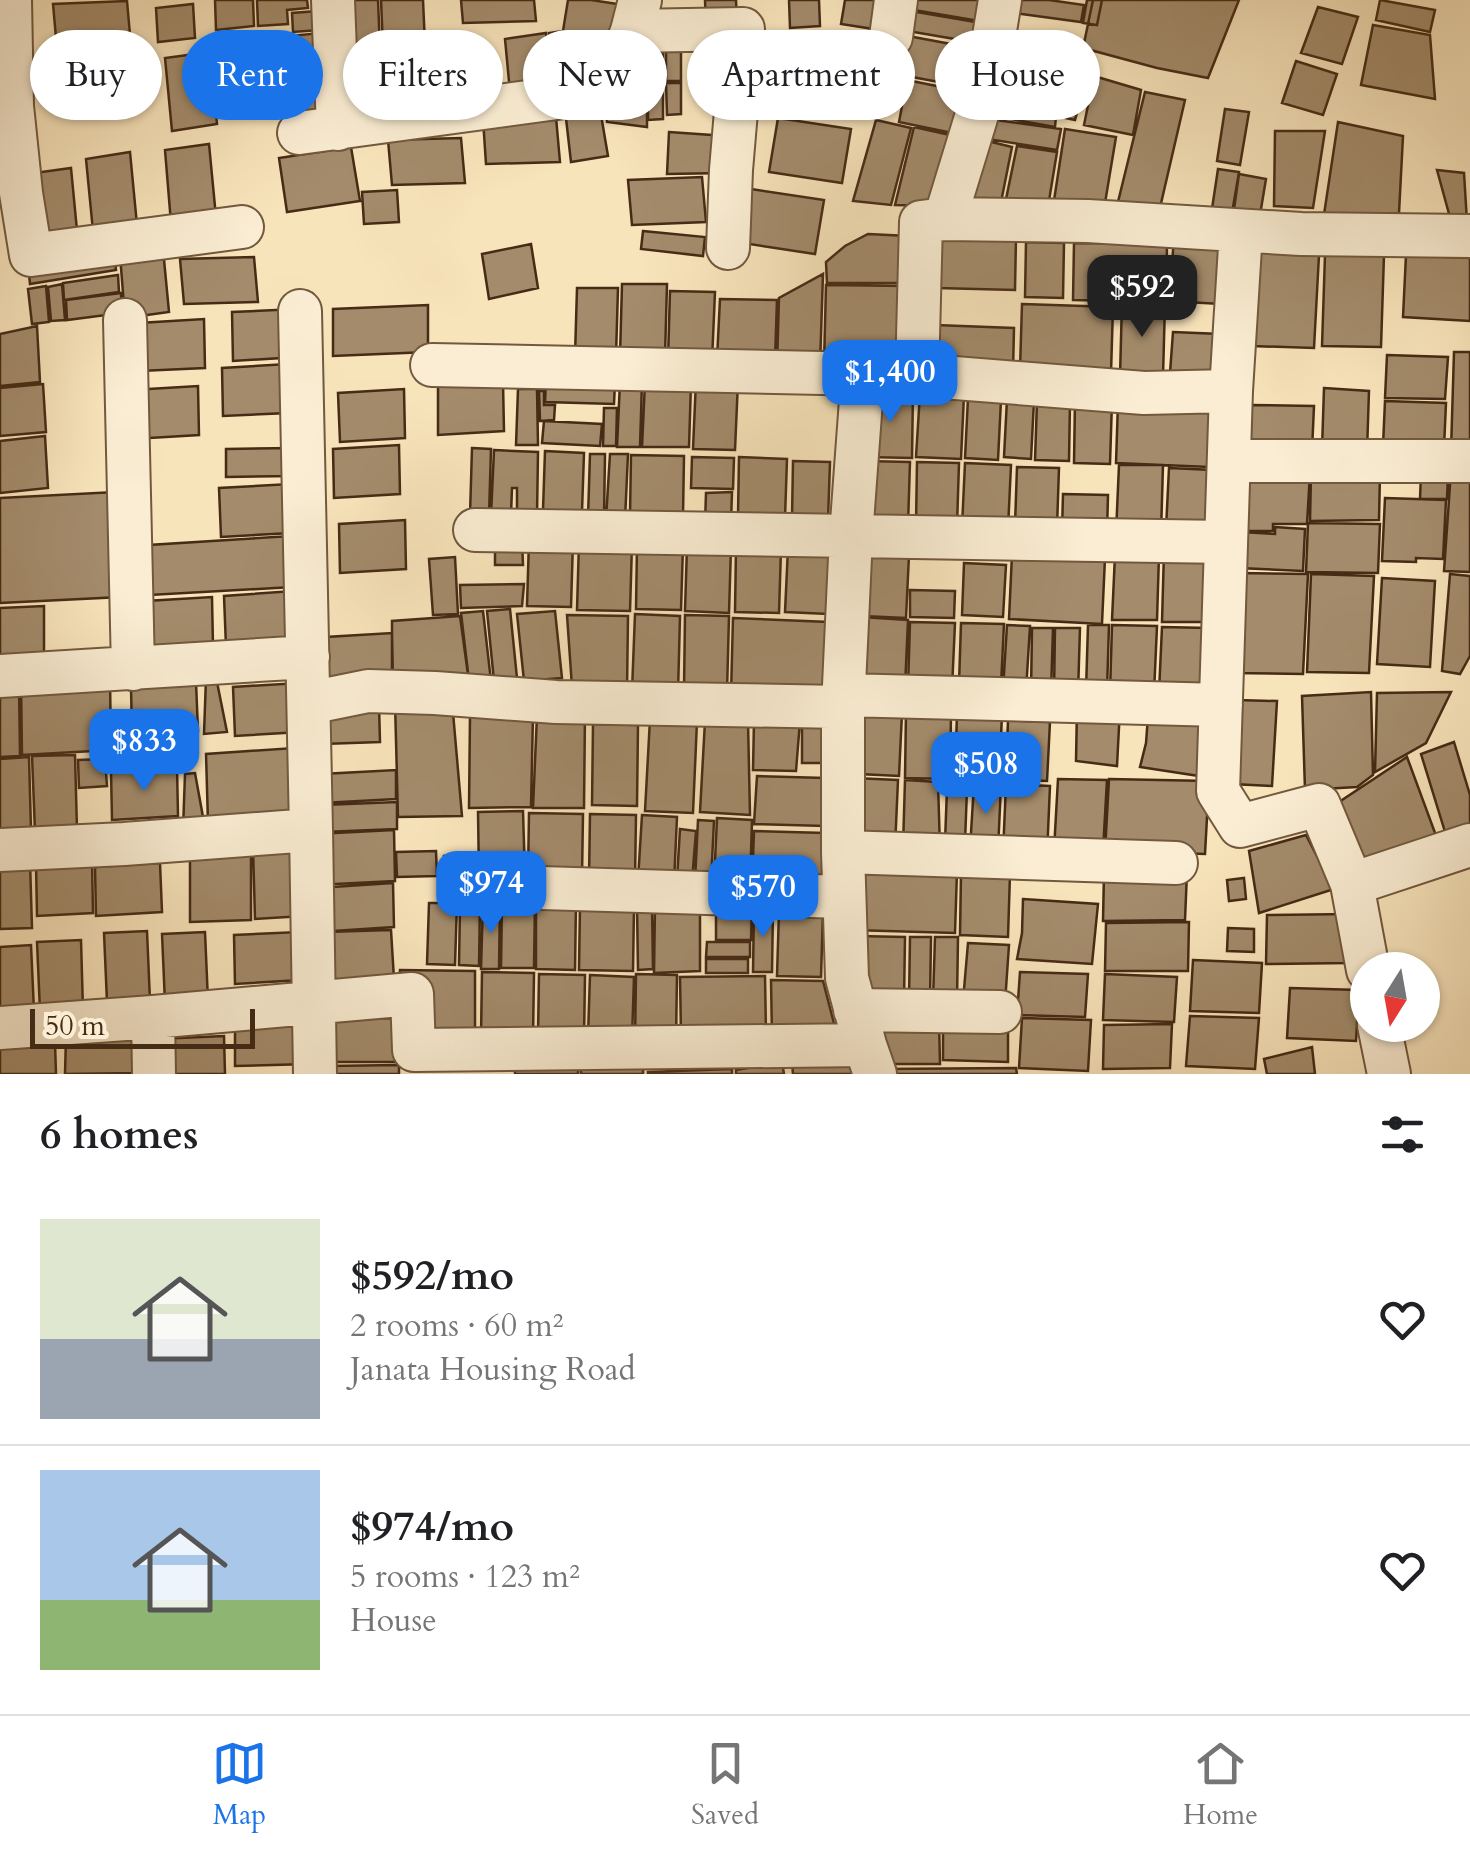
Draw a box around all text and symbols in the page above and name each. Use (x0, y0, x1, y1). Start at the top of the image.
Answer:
chip: Buy (30, 30, 162, 120)
chip: Rent (182, 30, 323, 120)
chip: Filters (343, 30, 503, 120)
chip: New (523, 30, 667, 120)
chip: Apartment (687, 30, 915, 120)
chip: House (935, 30, 1100, 120)
pin: $592 (1083, 255, 1201, 340)
text: $592 (1109, 265, 1175, 309)
pin: $1,400 (809, 340, 971, 425)
text: $1,400 (844, 350, 936, 394)
pin: $833 (85, 709, 203, 794)
text: $833 (111, 719, 177, 763)
pin: $508 (927, 732, 1045, 817)
text: $508 (953, 742, 1019, 786)
pin: $974 (432, 851, 550, 936)
pin: $570 (704, 855, 822, 940)
text: $974 (458, 861, 524, 905)
text: $570 (730, 865, 796, 909)
north arrow (1350, 952, 1440, 1042)
map controls (1350, 952, 1440, 1042)
scale bar (30, 1004, 255, 1048)
text: 50 m (45, 1007, 105, 1045)
text: 6 homes (40, 1106, 198, 1163)
icon: filters (1375, 1107, 1430, 1162)
text: $592/mo (350, 1247, 514, 1304)
icon: home (120, 1259, 240, 1379)
icon: heart (1375, 1292, 1430, 1347)
text: 2 rooms · 60 m² (350, 1304, 563, 1348)
text: Janata Housing Road (350, 1348, 636, 1392)
text: $974/mo (350, 1498, 514, 1555)
icon: home (120, 1510, 240, 1630)
icon: heart (1375, 1543, 1430, 1598)
text: 5 rooms · 123 m² (350, 1555, 580, 1599)
text: House (350, 1599, 437, 1643)
tab: Map (212, 1736, 267, 1834)
tab: Saved (691, 1736, 759, 1834)
tab: Home (1183, 1736, 1258, 1834)

